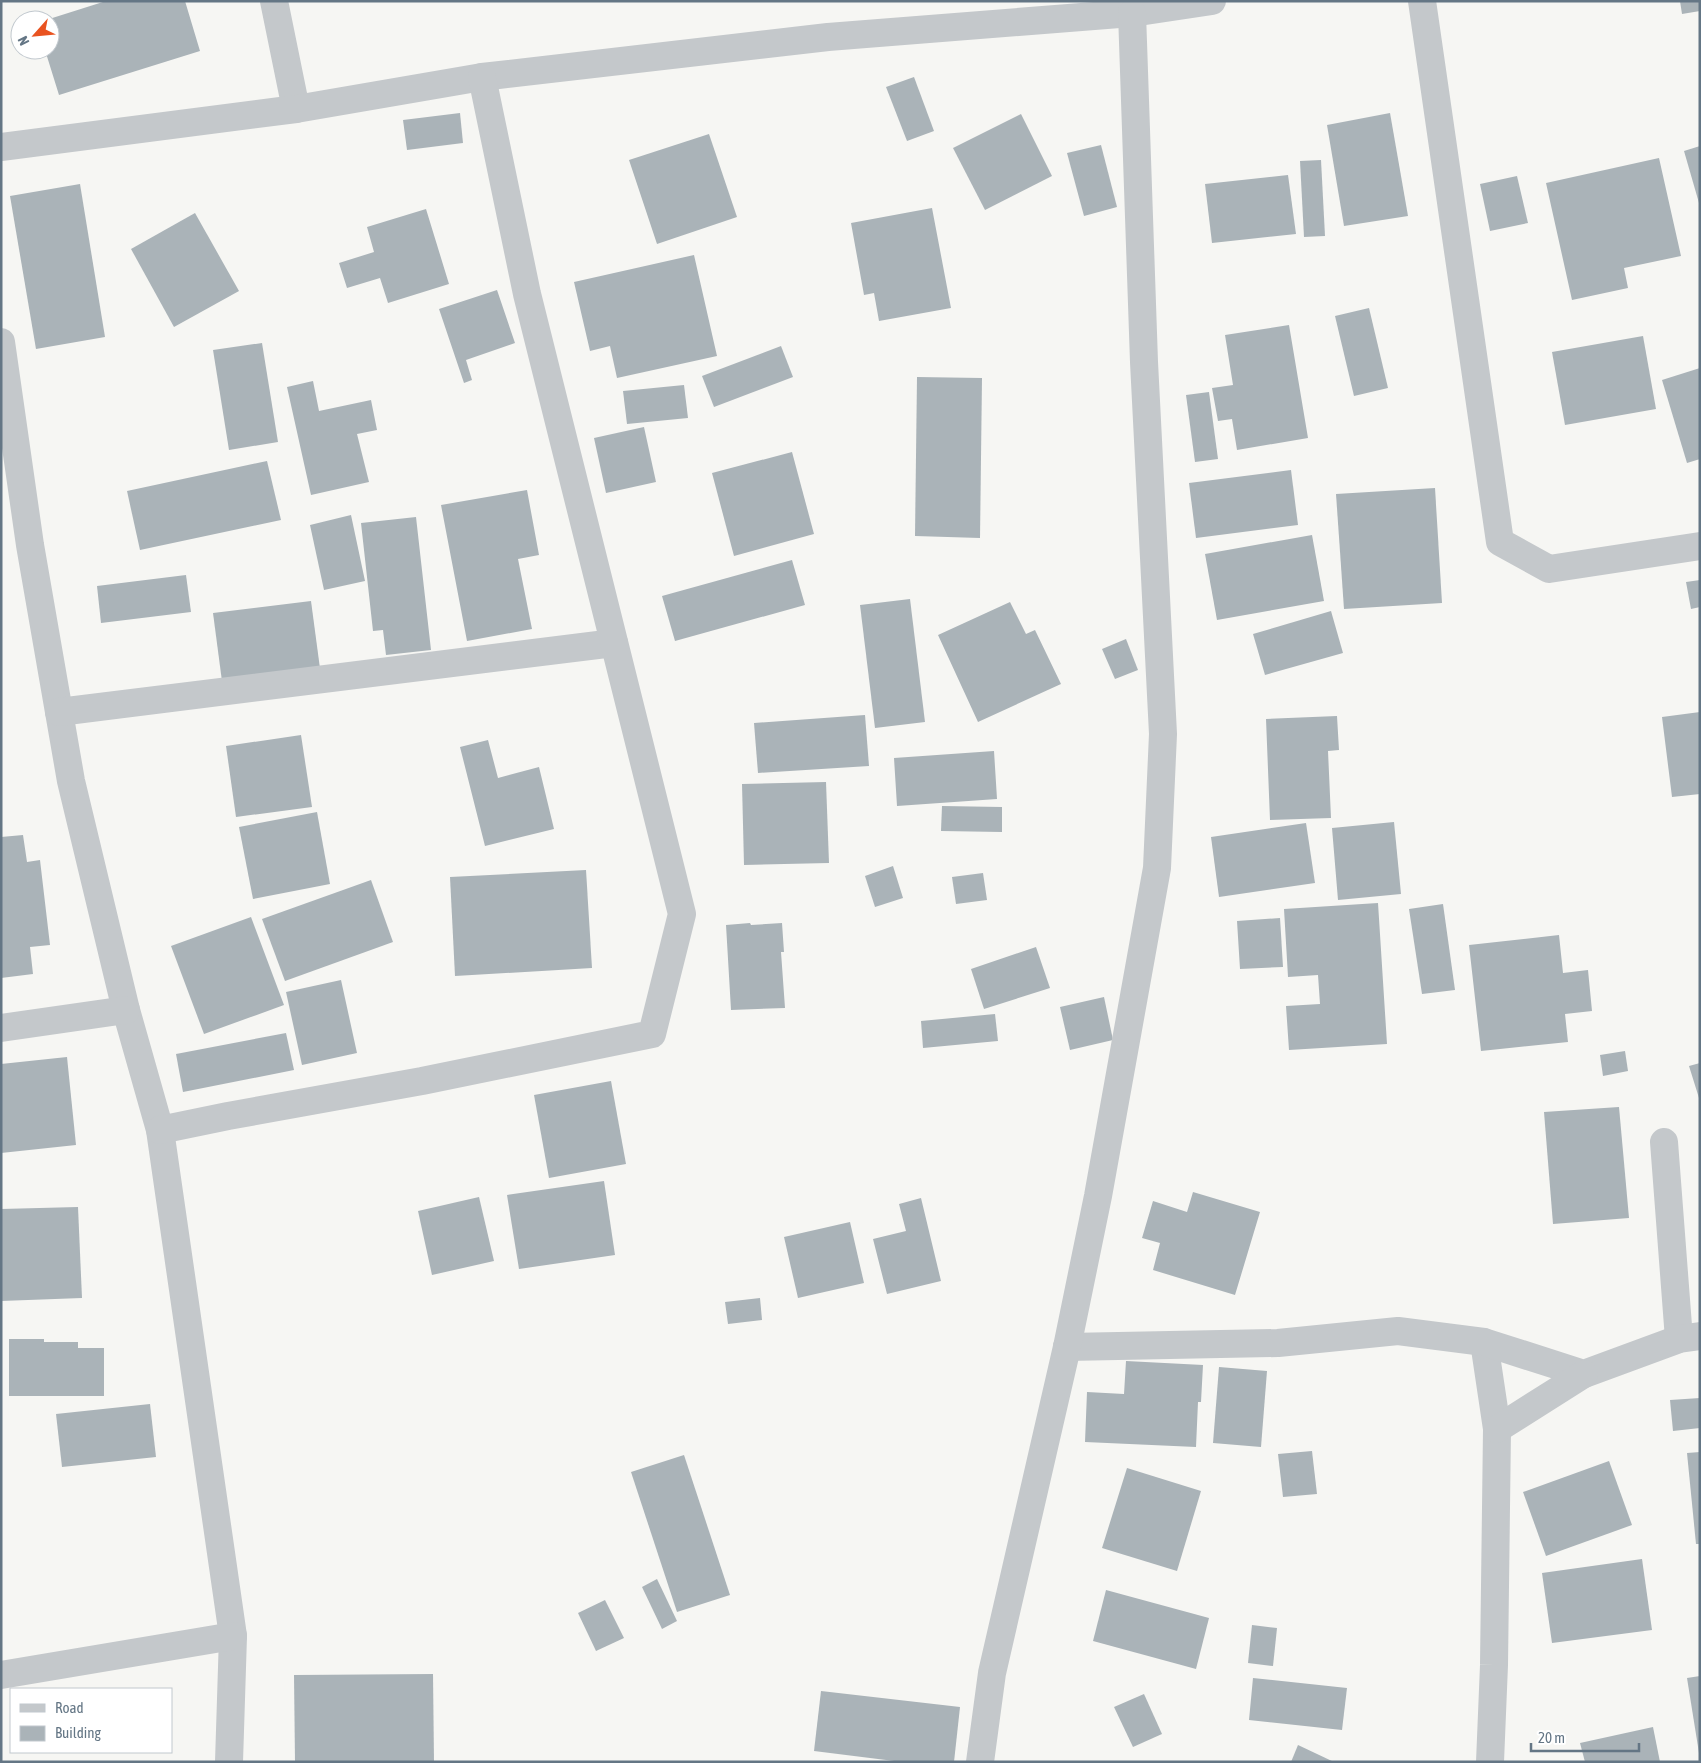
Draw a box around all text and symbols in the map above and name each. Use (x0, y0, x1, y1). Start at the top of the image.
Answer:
north arrow (10, 10, 60, 60)
text: N (14, 34, 32, 48)
legend (10, 1688, 172, 1753)
text: Road (55, 1699, 84, 1716)
scale bar (1531, 1720, 1638, 1752)
text: Building (55, 1724, 101, 1741)
text: 20 m (1538, 1729, 1565, 1746)

